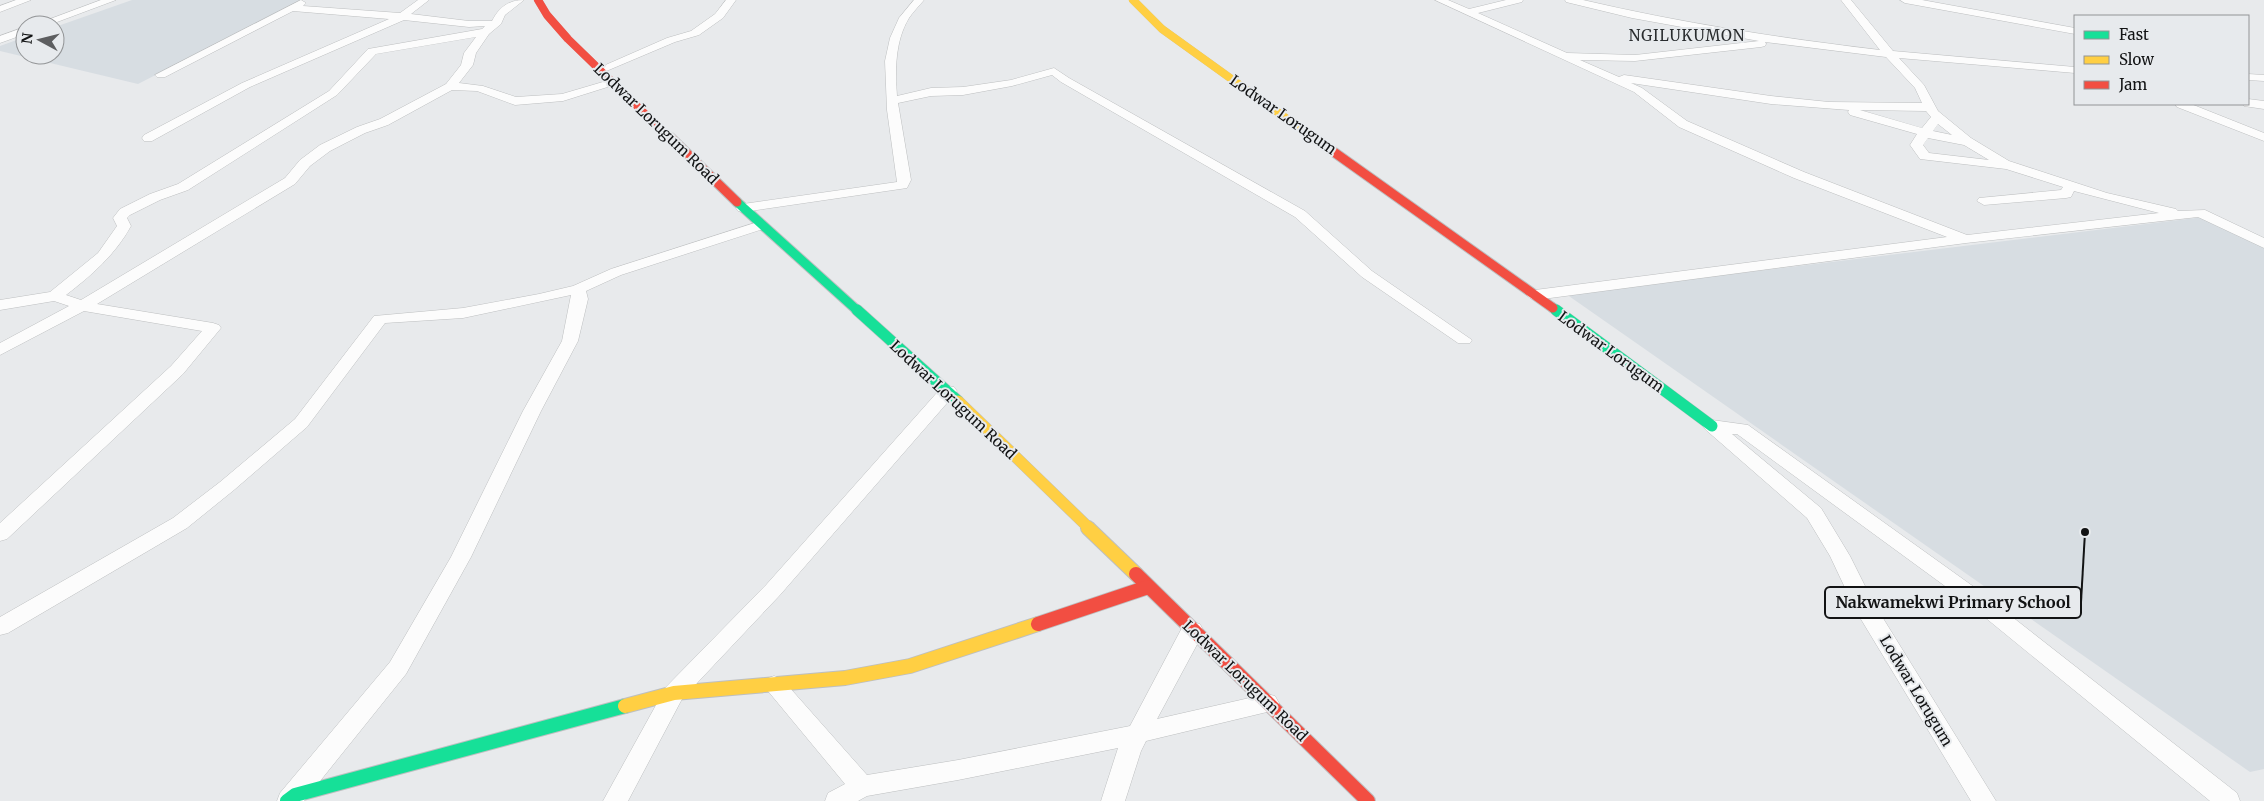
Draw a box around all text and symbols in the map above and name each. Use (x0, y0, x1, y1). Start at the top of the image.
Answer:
north arrow (15, 15, 65, 65)
legend (2074, 15, 2249, 105)
text: Fast (2119, 25, 2149, 44)
district label: NGILUKUMON (1629, 26, 1745, 45)
text: N (17, 32, 37, 45)
text: Slow (2119, 50, 2154, 69)
street label: Lodwar Lorugum Road (590, 59, 723, 188)
street label: Lodwar Lorugum (1226, 71, 1340, 159)
text: Jam (2118, 75, 2147, 94)
street label: Lodwar Lorugum (1555, 307, 1668, 396)
street label: Lodwar Lorugum Road (886, 336, 1021, 463)
callout: Nakwamekwi Primary School (1825, 587, 2081, 618)
text: Nakwamekwi Primary School (1835, 592, 2071, 612)
street label: Lodwar Lorugum Road (1179, 616, 1312, 745)
street label: Lodwar Lorugum (1876, 632, 1957, 750)

